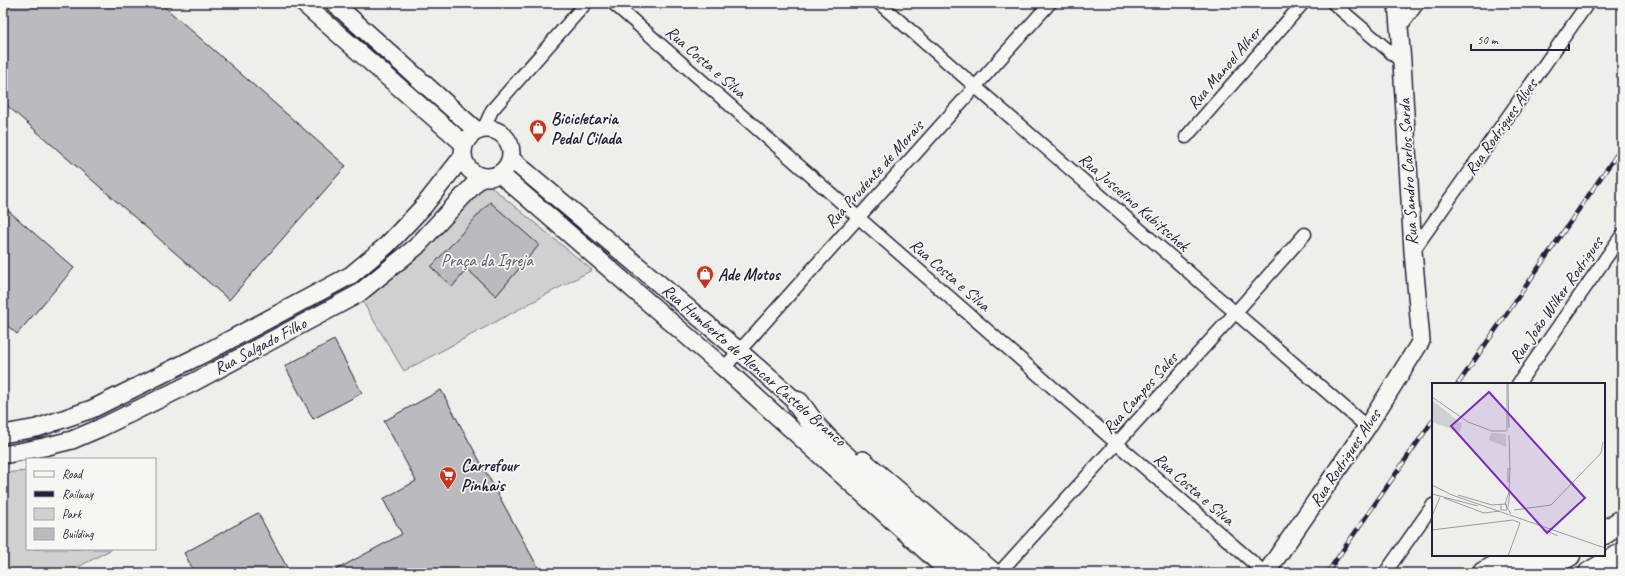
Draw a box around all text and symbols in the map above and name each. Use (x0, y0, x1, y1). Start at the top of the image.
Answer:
street label: Rua Costa e Silva (661, 21, 752, 104)
street label: Rua Manoel Alher (1183, 21, 1267, 113)
scale bar (1471, 26, 1569, 52)
text: 50 m (1477, 32, 1499, 48)
street label: Rua Rodrigues Alves (1460, 73, 1543, 179)
street label: Rua Sandro Carlos Sarda (1394, 97, 1422, 246)
place label: Bicicletaria Pedal Cilada (551, 108, 623, 149)
street label: Rua Prudente de Morais (820, 114, 929, 232)
shop icon: Bicicletaria Pedal Cilada (528, 118, 548, 143)
street label: Rua Juscelino Kubitschek (1074, 148, 1195, 257)
street label: Rua João Wilker Rodrigues (1505, 231, 1609, 367)
street label: Rua Costa e Silva (905, 234, 996, 317)
park label: Praça da Igreja (441, 250, 535, 271)
shop icon: Ade Motos (695, 264, 715, 289)
place label: Ade Motos (718, 264, 782, 285)
street label: Rua Humberto de Alencar Castelo Branco (658, 279, 851, 451)
street label: Rua Salgado Filho (210, 312, 311, 379)
street label: Rua Campos Sales (1098, 347, 1183, 438)
inset map (1432, 383, 1605, 556)
street label: Rua Rodrigues Alves (1305, 404, 1386, 510)
street label: Rua Costa e Silva (1149, 448, 1240, 531)
place label: Carrefour Pinhais (461, 455, 520, 496)
legend (26, 458, 156, 550)
supermarket icon: Carrefour Pinhais (438, 465, 458, 490)
text: Road (62, 466, 84, 482)
text: Railway (62, 486, 94, 502)
text: Park (62, 506, 83, 522)
text: Building (62, 526, 94, 542)

